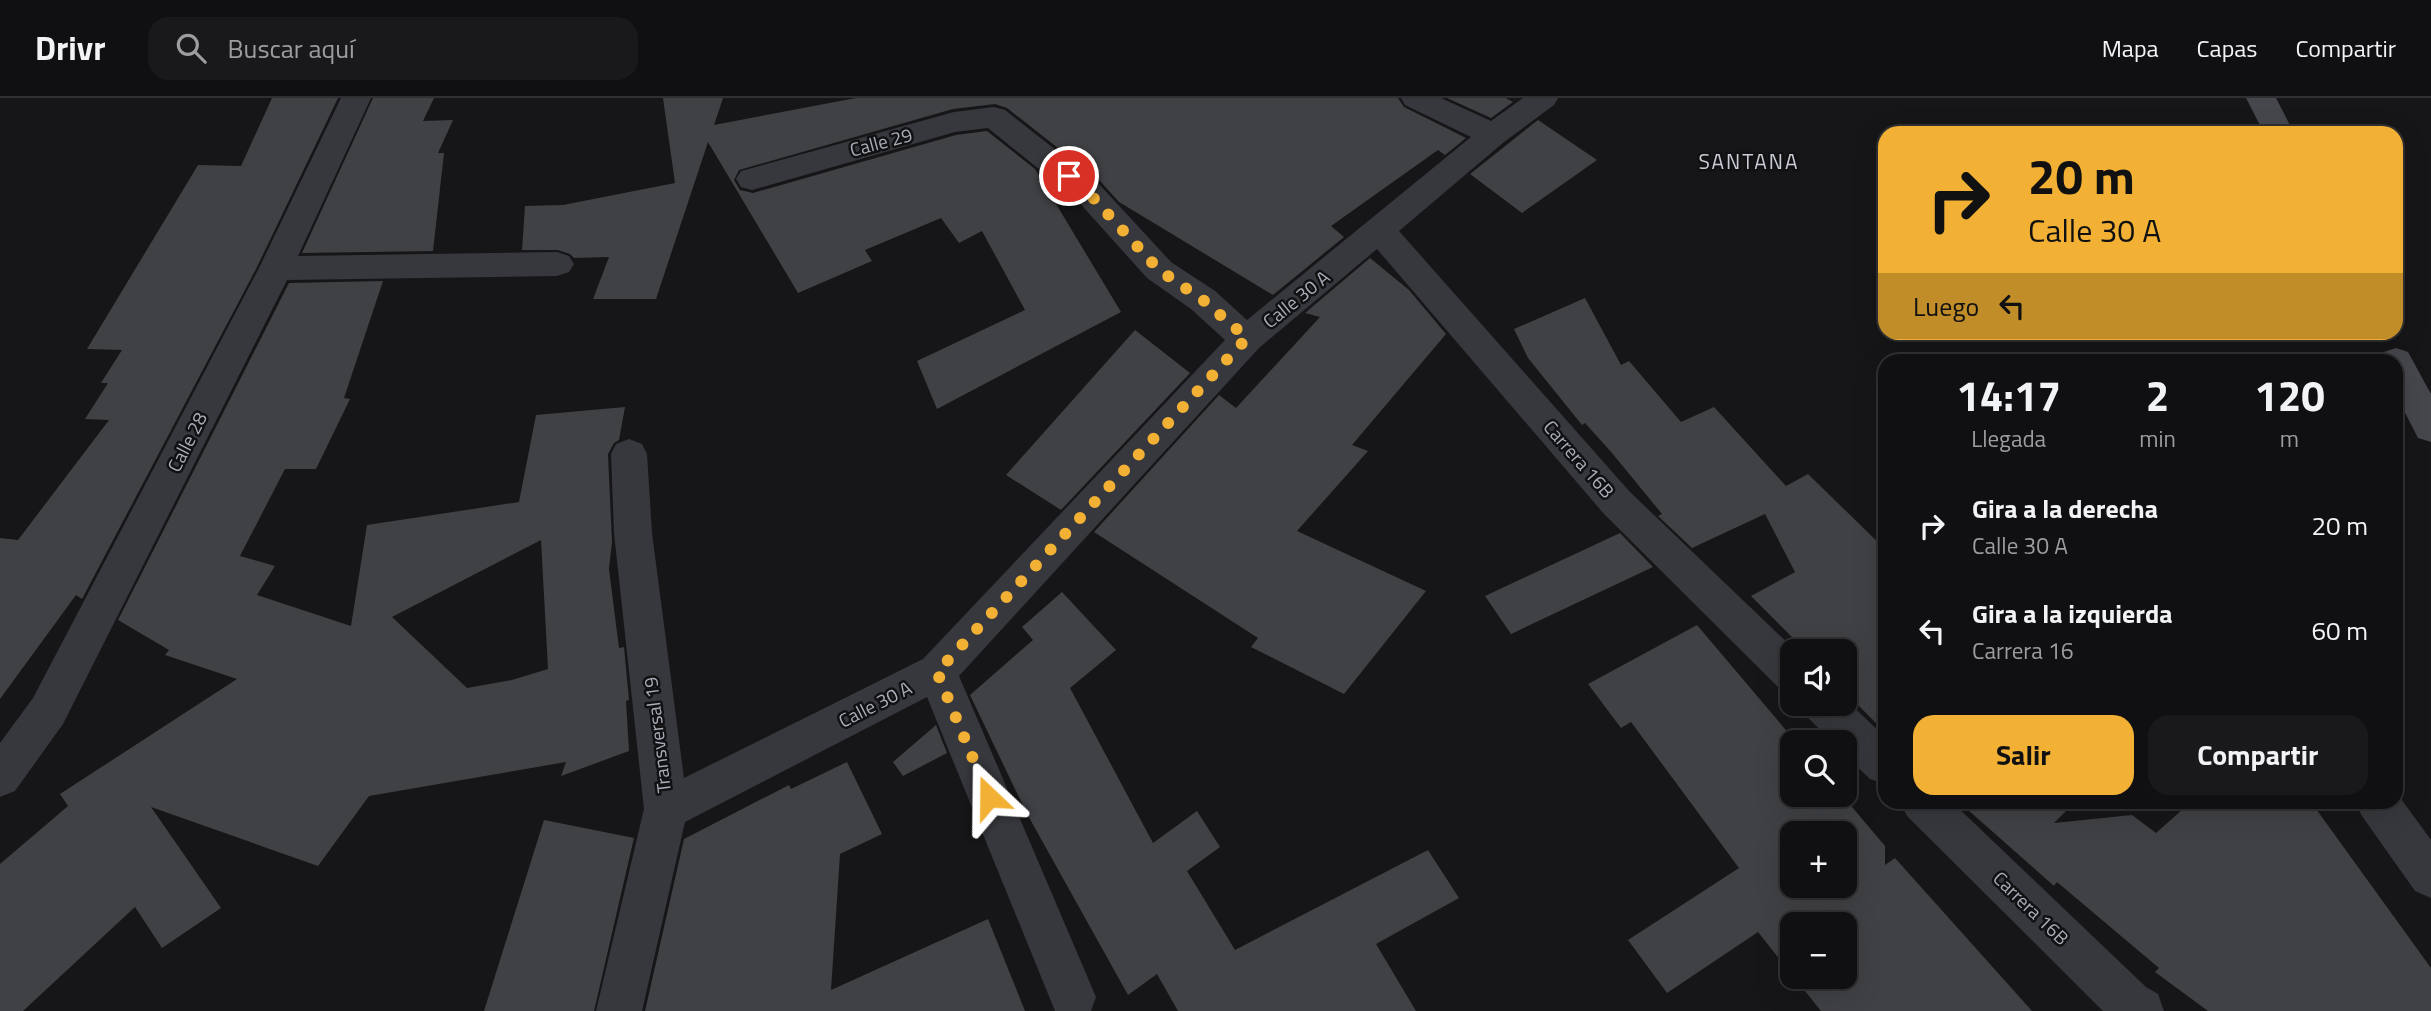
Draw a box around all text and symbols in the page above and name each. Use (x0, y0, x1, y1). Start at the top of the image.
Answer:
search box (148, 17, 638, 80)
text: Drivr (35, 23, 106, 73)
icon: search (172, 29, 210, 67)
text: Buscar aquí (228, 29, 355, 68)
text: Mapa (2102, 30, 2159, 66)
text: Capas (2197, 30, 2257, 66)
text: Compartir (2295, 30, 2396, 66)
street label: Calle 29 (846, 119, 915, 164)
text: 20 m (2028, 138, 2135, 213)
district label: SANTANA (1698, 145, 1800, 177)
pin (1039, 146, 1099, 206)
icon: right (1913, 154, 2004, 245)
icon: arrive (1050, 157, 1088, 195)
text: Calle 30 A (2028, 206, 2161, 254)
street label: Calle 30 A (1256, 262, 1336, 335)
text: Luego (1913, 287, 1979, 326)
icon: left (1993, 287, 2031, 325)
text: 14:17 (1956, 363, 2061, 427)
text: 2 (2146, 363, 2169, 427)
text: 120 (2254, 363, 2325, 427)
street label: Calle 28 (159, 407, 214, 477)
street label: Carrera 16B (1537, 413, 1622, 504)
text: Llegada (1971, 421, 2046, 456)
text: min (2139, 421, 2176, 456)
text: m (2280, 421, 2299, 456)
text: Gira a la derecha (1972, 489, 2158, 528)
text: 20 m (2311, 506, 2368, 545)
icon: right (1913, 507, 1951, 545)
text: Calle 30 A (1972, 528, 2068, 563)
text: Gira a la izquierda (1972, 594, 2173, 633)
text: 60 m (2311, 611, 2368, 650)
icon: left (1913, 612, 1951, 650)
text: Carrera 16 (1972, 633, 2074, 668)
map controls (1780, 639, 1857, 989)
button: sound (1780, 639, 1857, 716)
street label: Calle 30 A (833, 673, 917, 734)
street label: Transversal 19 (635, 675, 678, 795)
button: Salir (1913, 715, 2134, 795)
button: Compartir (2148, 715, 2368, 795)
button: search (1780, 730, 1857, 807)
position arrow (952, 760, 1026, 834)
button: + (1780, 821, 1857, 898)
street label: Carrera 16B (1987, 864, 2076, 951)
button: − (1780, 912, 1857, 989)

